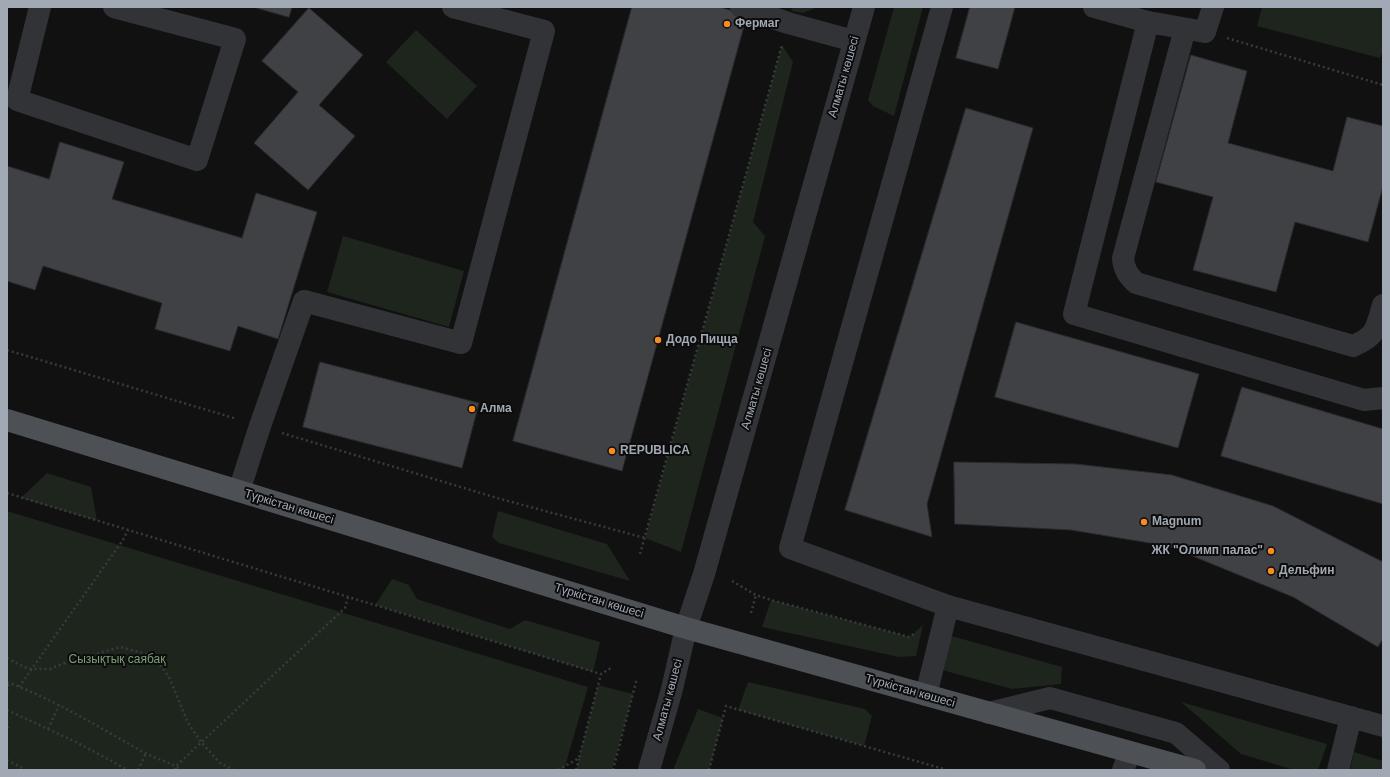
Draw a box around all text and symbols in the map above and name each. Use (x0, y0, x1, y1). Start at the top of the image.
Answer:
place label: Фермаг (735, 17, 779, 31)
marker: Фермаг (722, 19, 732, 29)
street label: Алматы көшесі (826, 35, 862, 119)
place label: Додо Пицца (666, 333, 738, 347)
marker: Додо Пицца (653, 335, 663, 345)
street label: Алматы көшесі (739, 347, 775, 431)
place label: Алма (480, 402, 512, 416)
marker: Алма (467, 404, 477, 414)
place label: REPUBLICA (620, 444, 690, 458)
marker: REPUBLICA (607, 446, 617, 456)
street label: Түркістан көшесі (243, 487, 335, 527)
place label: Magnum (1152, 515, 1201, 529)
marker: Magnum (1139, 517, 1149, 527)
place label: ЖК "Олимп палас" (1152, 544, 1263, 558)
marker: ЖК "Олимп палас" (1266, 546, 1276, 556)
place label: Дельфин (1279, 564, 1334, 578)
marker: Дельфин (1266, 566, 1276, 576)
street label: Түркістан көшесі (553, 581, 645, 621)
park label: Сызықтық саябақ (68, 653, 166, 667)
street label: Алматы көшесі (650, 658, 686, 742)
street label: Түркістан көшесі (863, 671, 957, 711)

